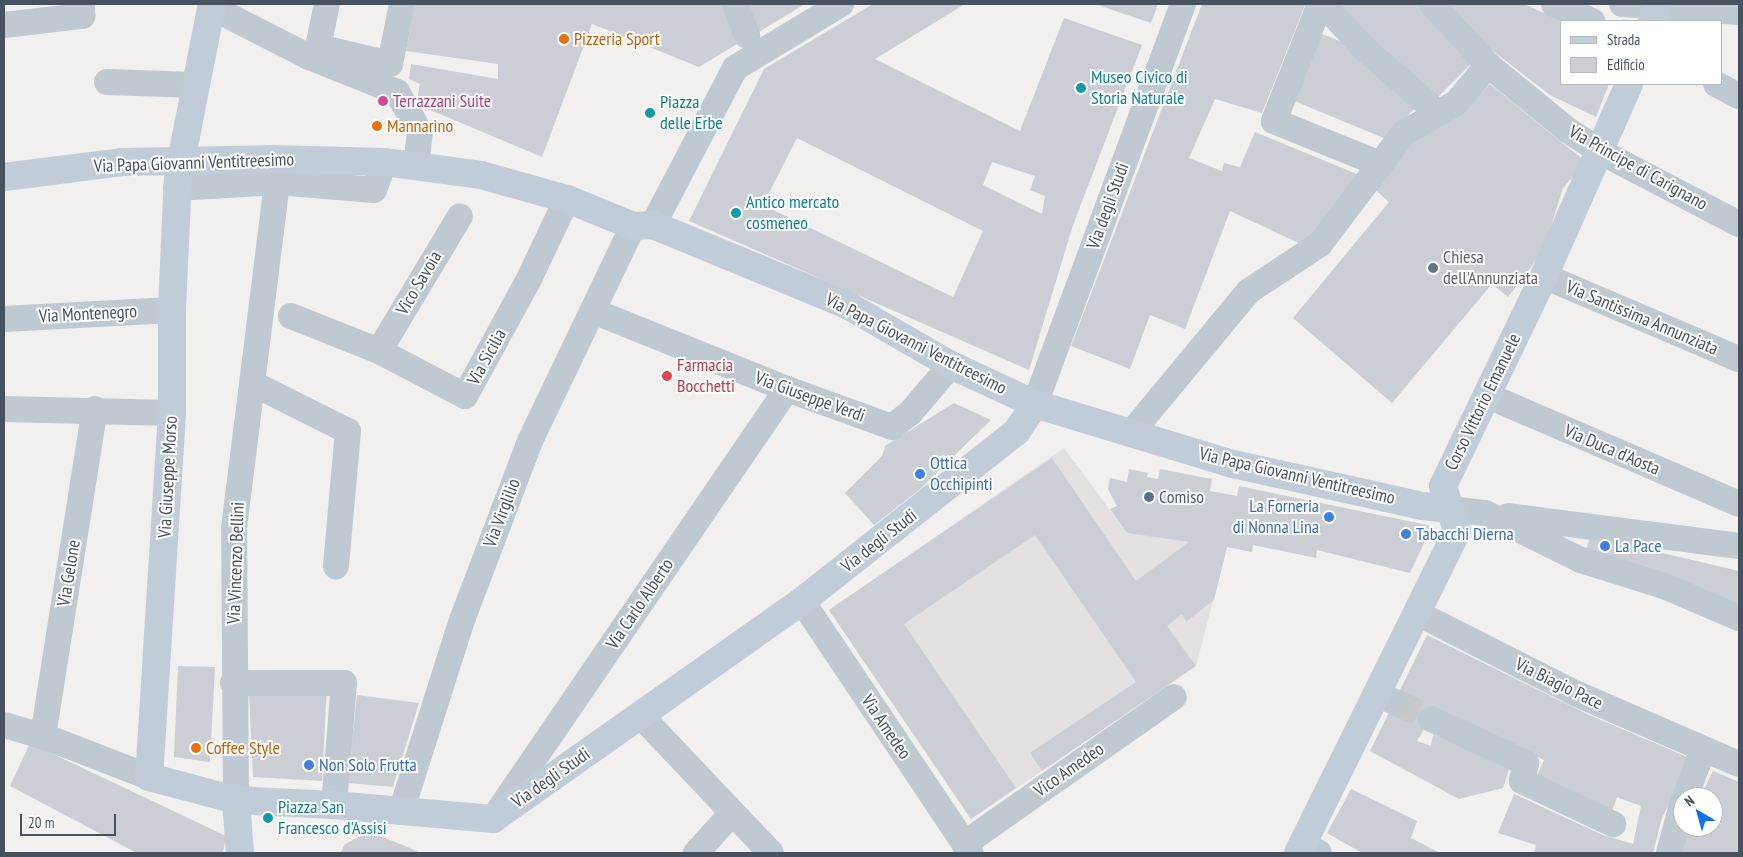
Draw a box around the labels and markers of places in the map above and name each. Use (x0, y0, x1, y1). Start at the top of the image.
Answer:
place label: Pizzeria Sport (574, 28, 660, 50)
marker: Pizzeria Sport (558, 33, 570, 45)
place label: Museo Civico di Storia Naturale (1091, 67, 1188, 110)
marker: Museo Civico di Storia Naturale (1075, 82, 1087, 94)
place label: Terrazzani Suite (393, 90, 491, 112)
place label: Piazza delle Erbe (660, 92, 723, 134)
marker: Terrazzani Suite (377, 95, 389, 107)
marker: Piazza delle Erbe (644, 107, 656, 119)
place label: Mannarino (387, 115, 453, 137)
marker: Mannarino (371, 120, 383, 132)
place label: Antico mercato cosmeneo (746, 192, 839, 234)
marker: Antico mercato cosmeneo (730, 207, 742, 219)
place label: Chiesa dell'Annunziata (1443, 247, 1538, 290)
marker: Chiesa dell'Annunziata (1427, 262, 1439, 274)
place label: Farmacia Bocchetti (677, 355, 735, 398)
marker: Farmacia Bocchetti (661, 370, 673, 382)
place label: Ottica Occhipinti (930, 453, 993, 496)
marker: Ottica Occhipinti (914, 468, 926, 480)
place label: Comiso (1159, 486, 1204, 508)
marker: Comiso (1143, 491, 1155, 503)
place label: La Forneria di Nonna Lina (1233, 496, 1319, 538)
marker: La Forneria di Nonna Lina (1323, 511, 1335, 523)
place label: Tabacchi Dierna (1416, 523, 1514, 545)
marker: Tabacchi Dierna (1400, 528, 1412, 540)
place label: La Pace (1615, 535, 1662, 557)
marker: La Pace (1599, 540, 1611, 552)
place label: Coffee Style (206, 737, 280, 759)
marker: Coffee Style (190, 742, 202, 754)
place label: Non Solo Frutta (319, 754, 417, 776)
marker: Non Solo Frutta (303, 759, 315, 771)
place label: Piazza San Francesco d'Assisi (278, 797, 387, 840)
marker: Piazza San Francesco d'Assisi (262, 812, 274, 824)

